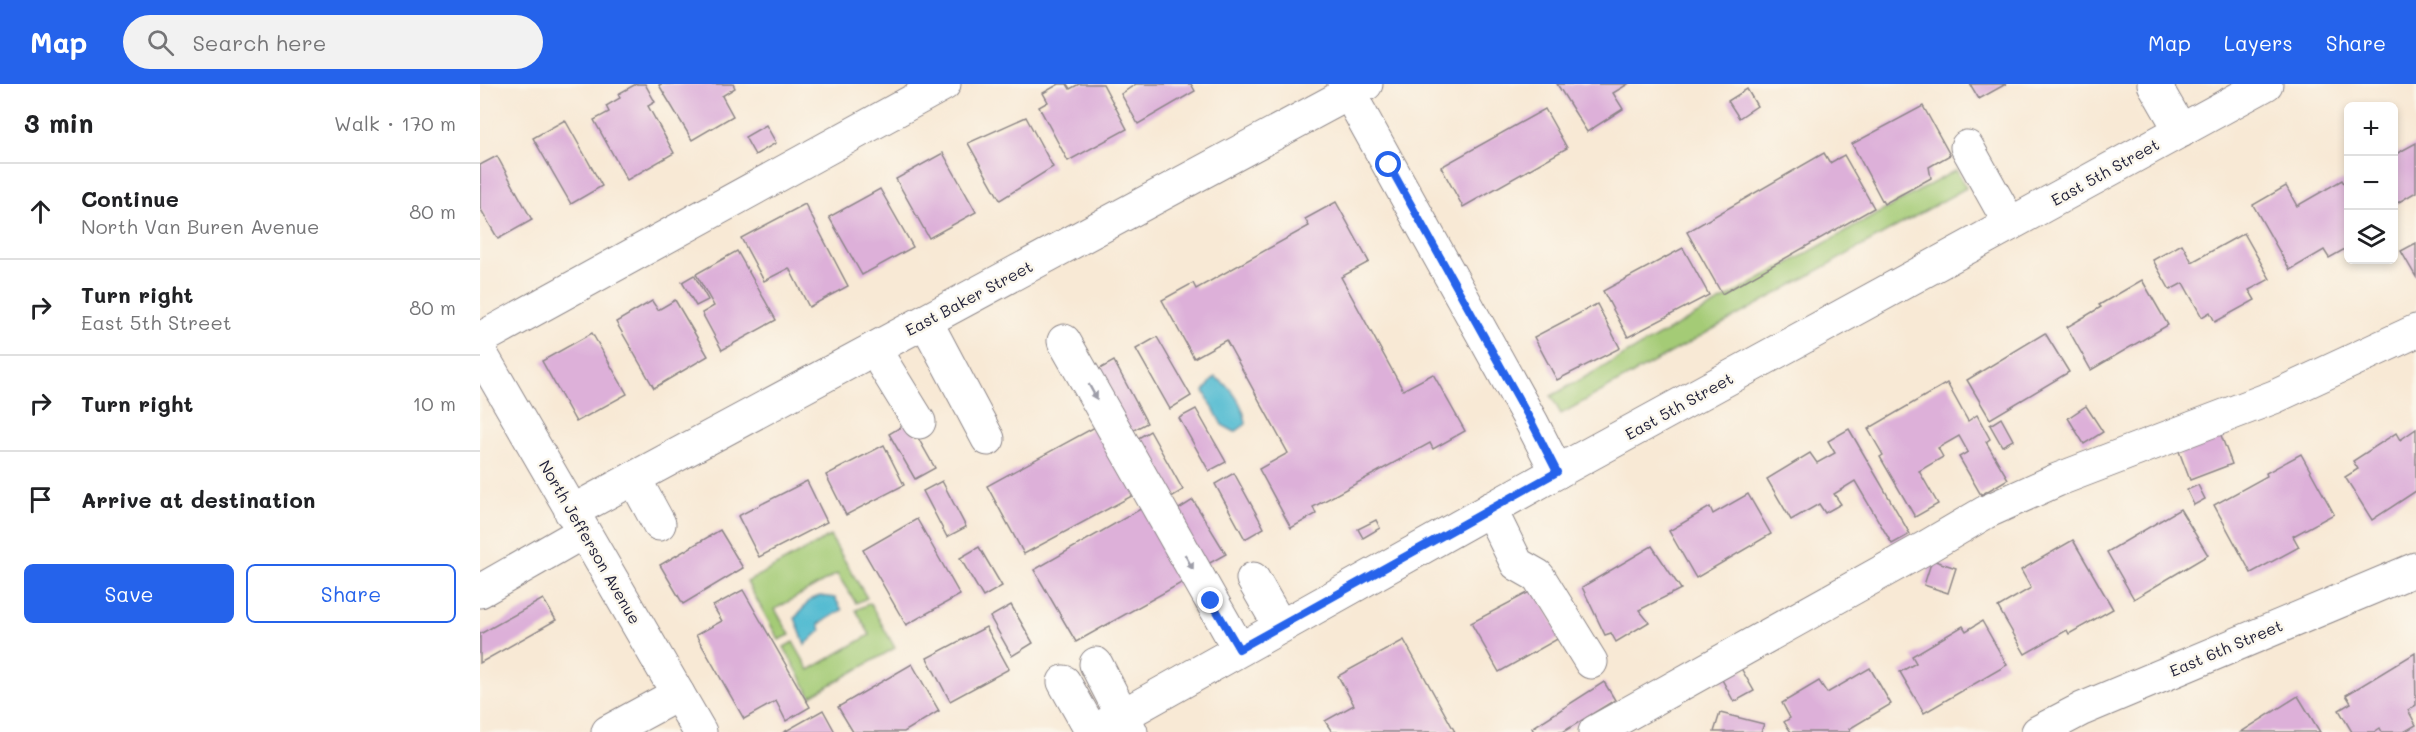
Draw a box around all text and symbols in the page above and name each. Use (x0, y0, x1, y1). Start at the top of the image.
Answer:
search box (123, 15, 543, 69)
text: Map (30, 24, 87, 60)
icon: search (144, 26, 177, 59)
text: Search here (192, 28, 326, 57)
text: Map (2148, 29, 2191, 56)
text: Layers (2224, 29, 2293, 56)
text: Share (2326, 29, 2386, 56)
map controls (2344, 102, 2398, 264)
button: + (2344, 102, 2398, 156)
text: 3 min (24, 106, 93, 140)
text: Walk · 170 m (334, 110, 456, 136)
street label: East 5th Street (2047, 133, 2163, 210)
route start (1375, 151, 1401, 177)
button: − (2344, 156, 2398, 210)
text: Continue (81, 184, 179, 213)
icon: ahead (24, 195, 57, 228)
text: 80 m (409, 198, 456, 224)
button: layers (2344, 210, 2398, 264)
text: North Van Buren Avenue (81, 213, 319, 239)
street label: East Baker Street (901, 255, 1036, 340)
text: Turn right (81, 280, 193, 309)
icon: right (24, 291, 57, 324)
text: 80 m (409, 294, 456, 320)
text: East 5th Street (81, 309, 232, 335)
street label: East 5th Street (1621, 367, 1737, 444)
one-way arrow (1088, 384, 1098, 401)
icon: right (24, 387, 57, 420)
text: Turn right (81, 389, 193, 418)
text: 10 m (412, 390, 456, 416)
street label: North Jefferson Avenue (535, 456, 646, 628)
icon: arrive (24, 483, 57, 516)
text: Arrive at destination (81, 485, 316, 514)
one-way arrow (1184, 554, 1194, 571)
button: Save (24, 564, 234, 623)
button: Share (246, 564, 456, 623)
route end (1197, 587, 1223, 613)
street label: East 6th Street (2166, 614, 2286, 681)

